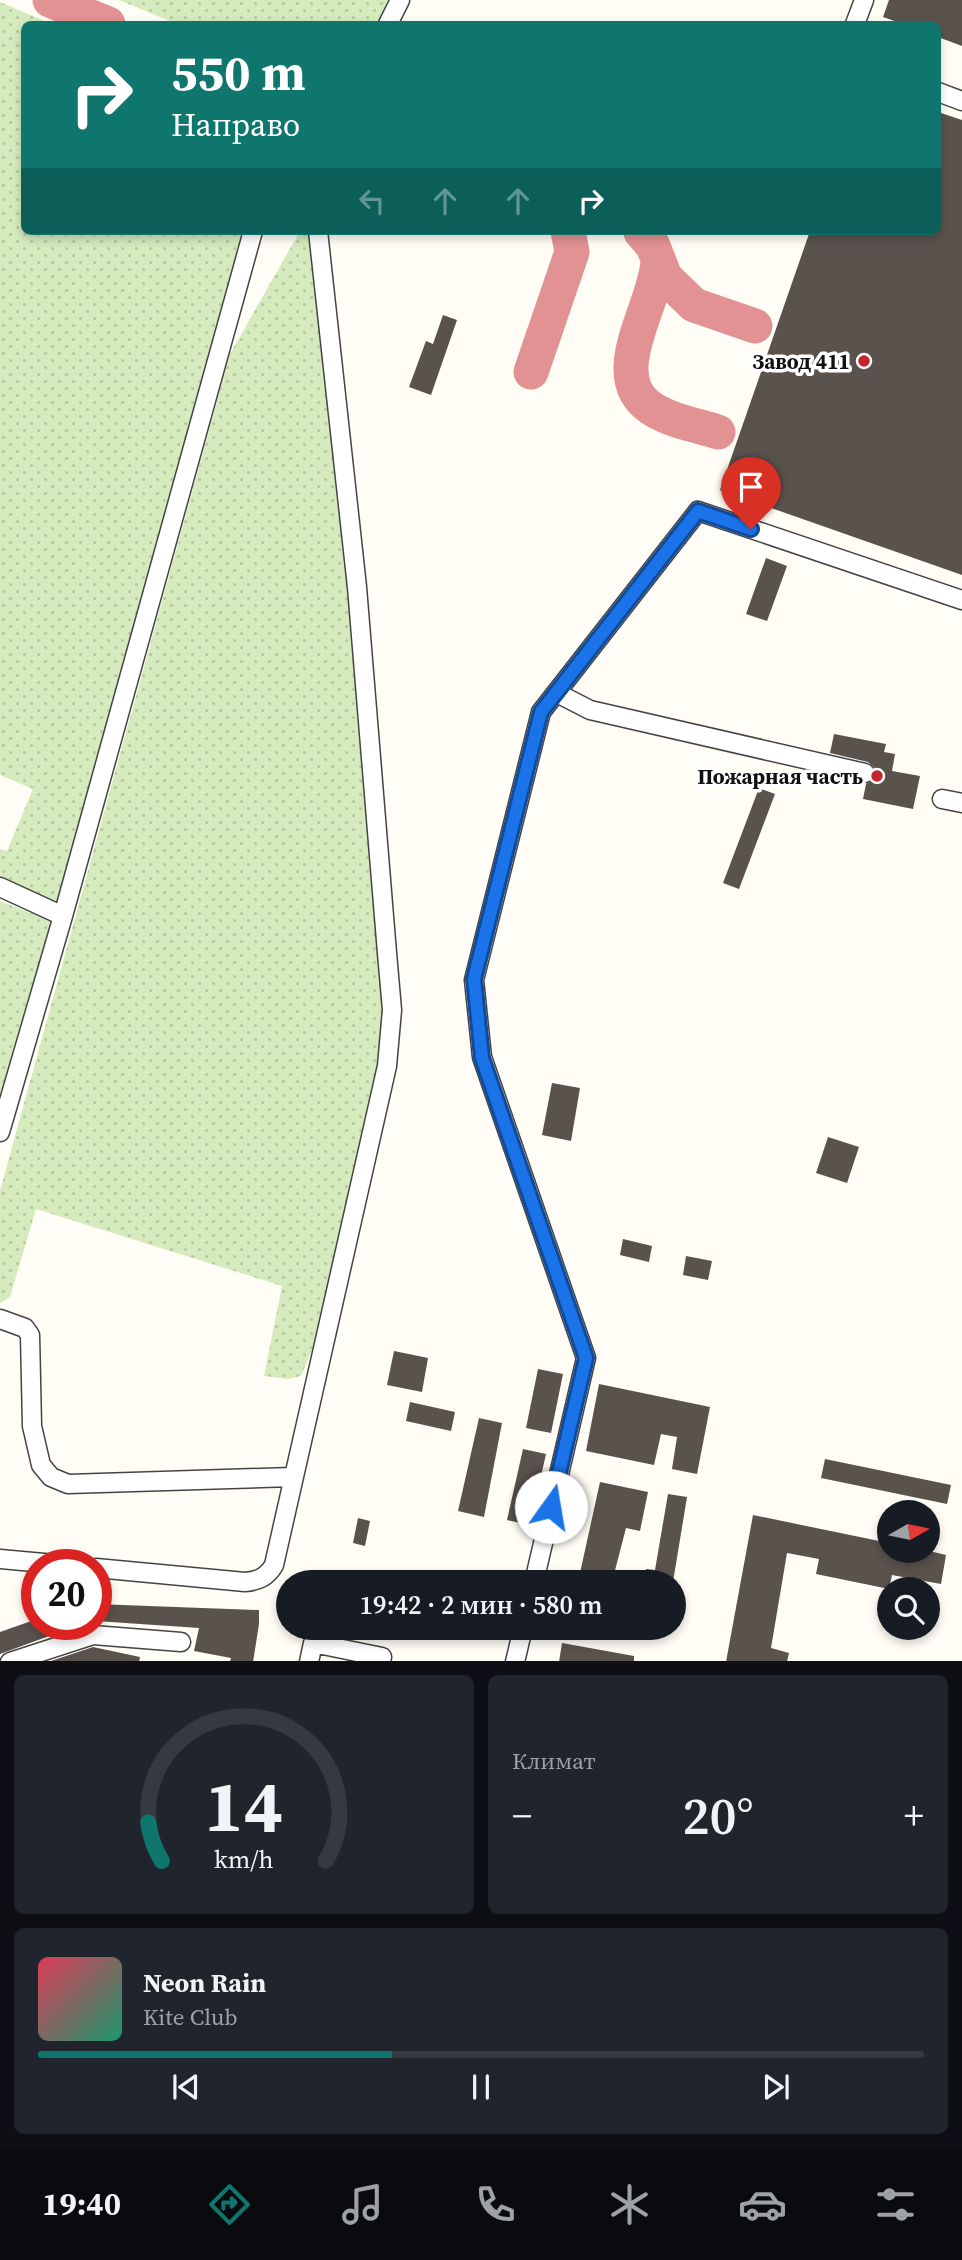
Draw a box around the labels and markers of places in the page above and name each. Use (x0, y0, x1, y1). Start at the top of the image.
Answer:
place label: Завод 411 (752, 347, 850, 376)
marker: Завод 411 (856, 353, 872, 369)
pin (721, 457, 781, 529)
place label: Пожарная часть (697, 762, 863, 791)
marker: Пожарная часть (869, 768, 885, 784)

